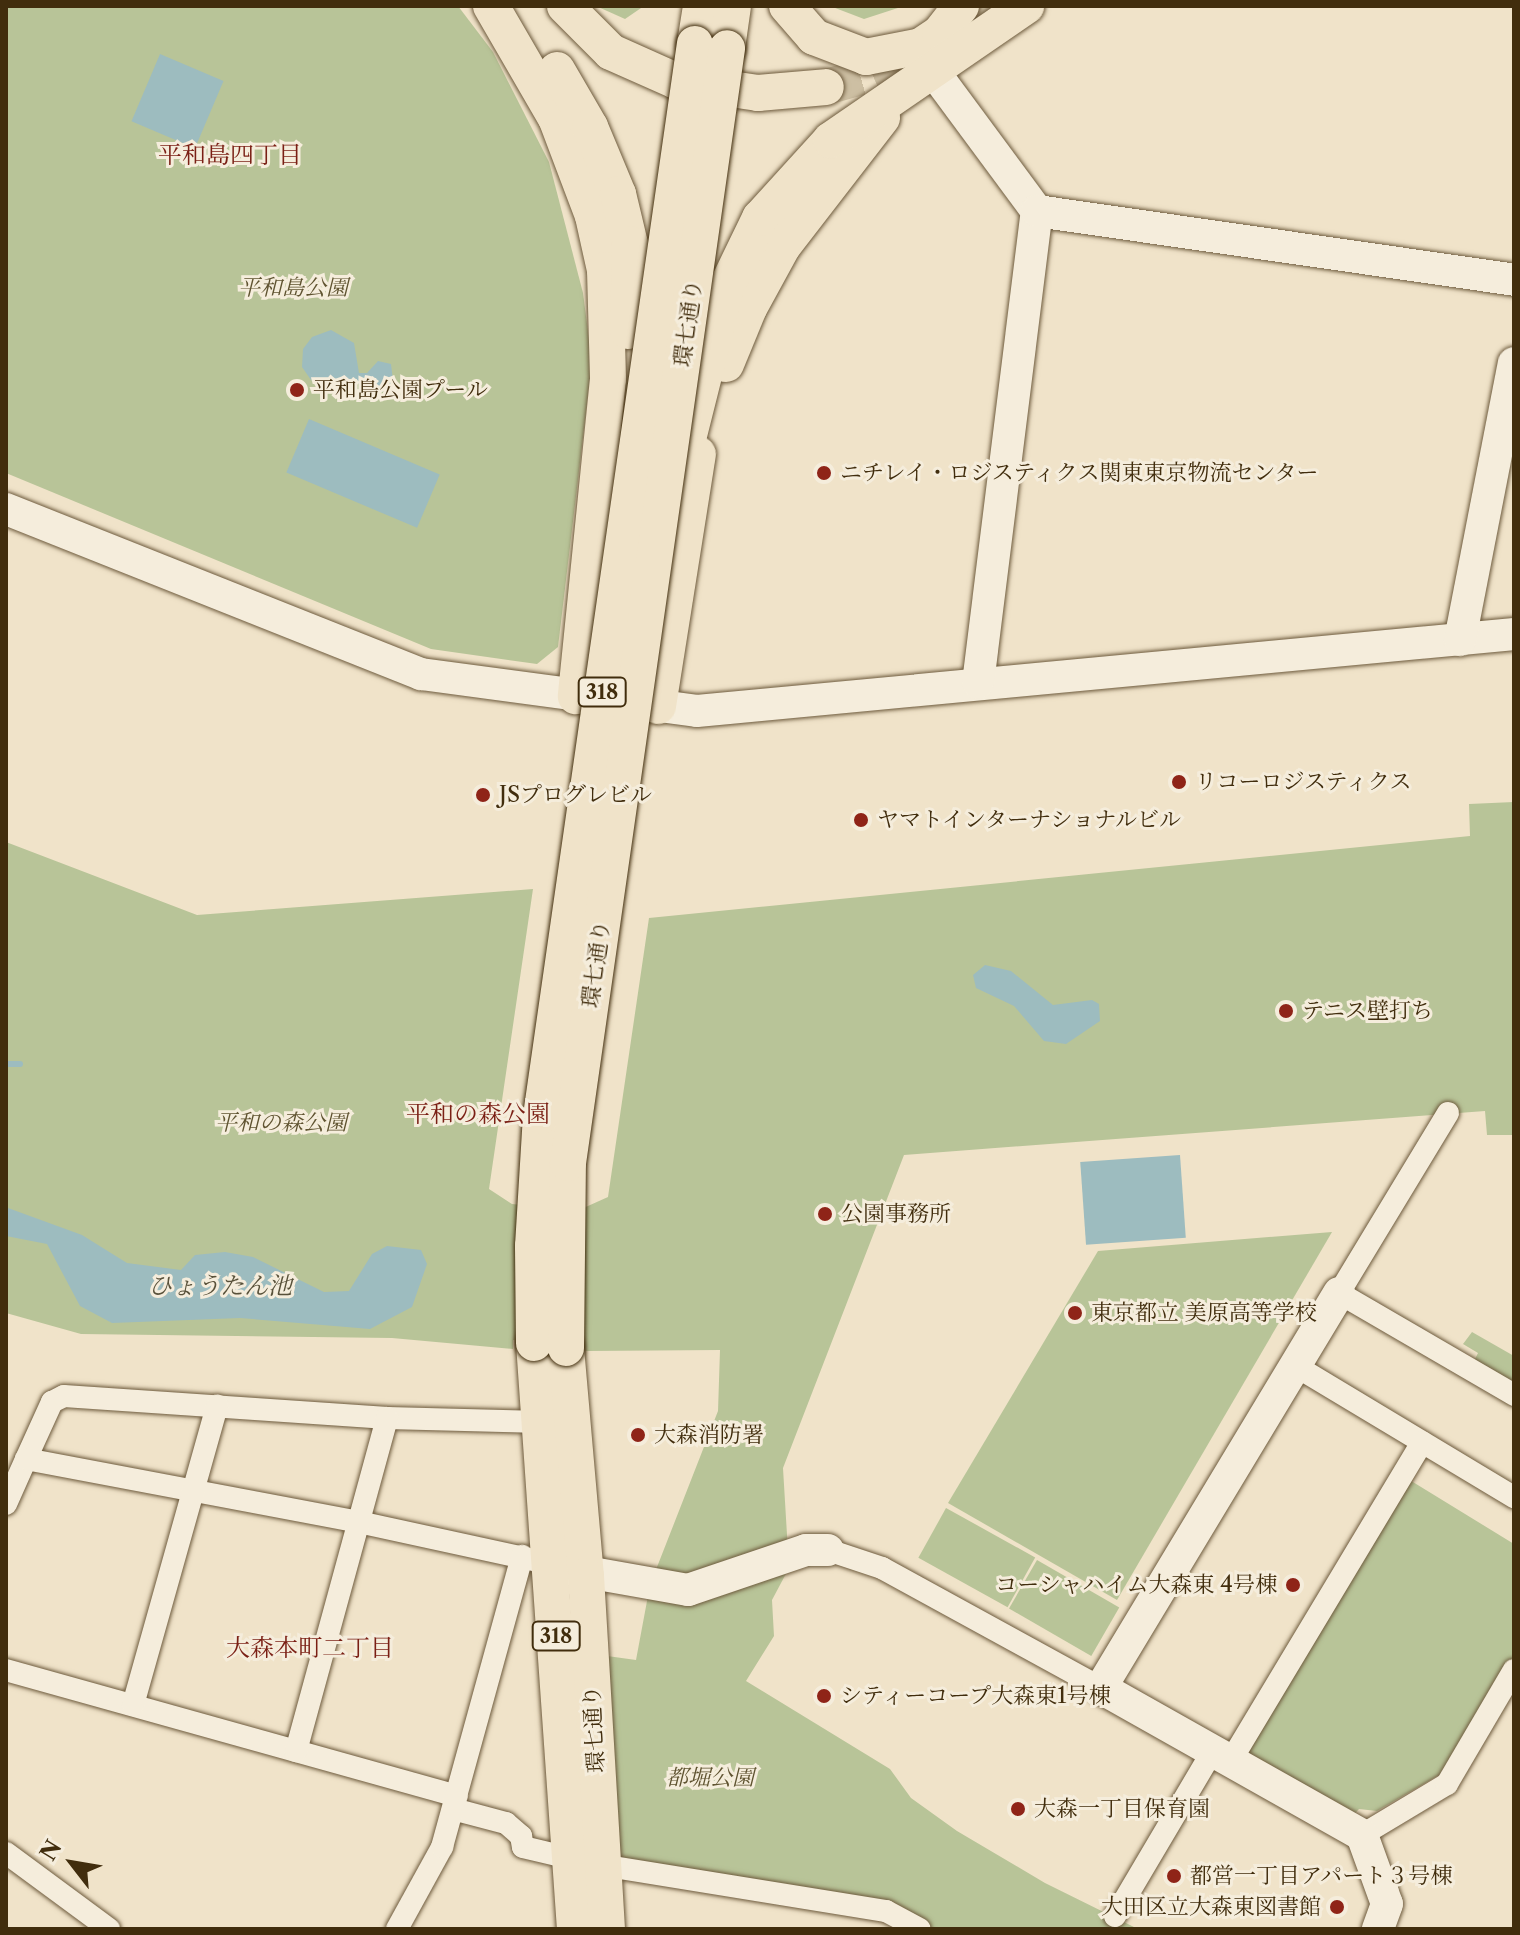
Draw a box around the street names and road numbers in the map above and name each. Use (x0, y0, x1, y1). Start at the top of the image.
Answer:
street label: 環七通り (669, 278, 707, 368)
road number: 318 (576, 676, 628, 708)
street label: 環七通り (577, 919, 615, 1009)
road number: 318 (530, 1620, 582, 1652)
street label: 環七通り (579, 1684, 609, 1774)

